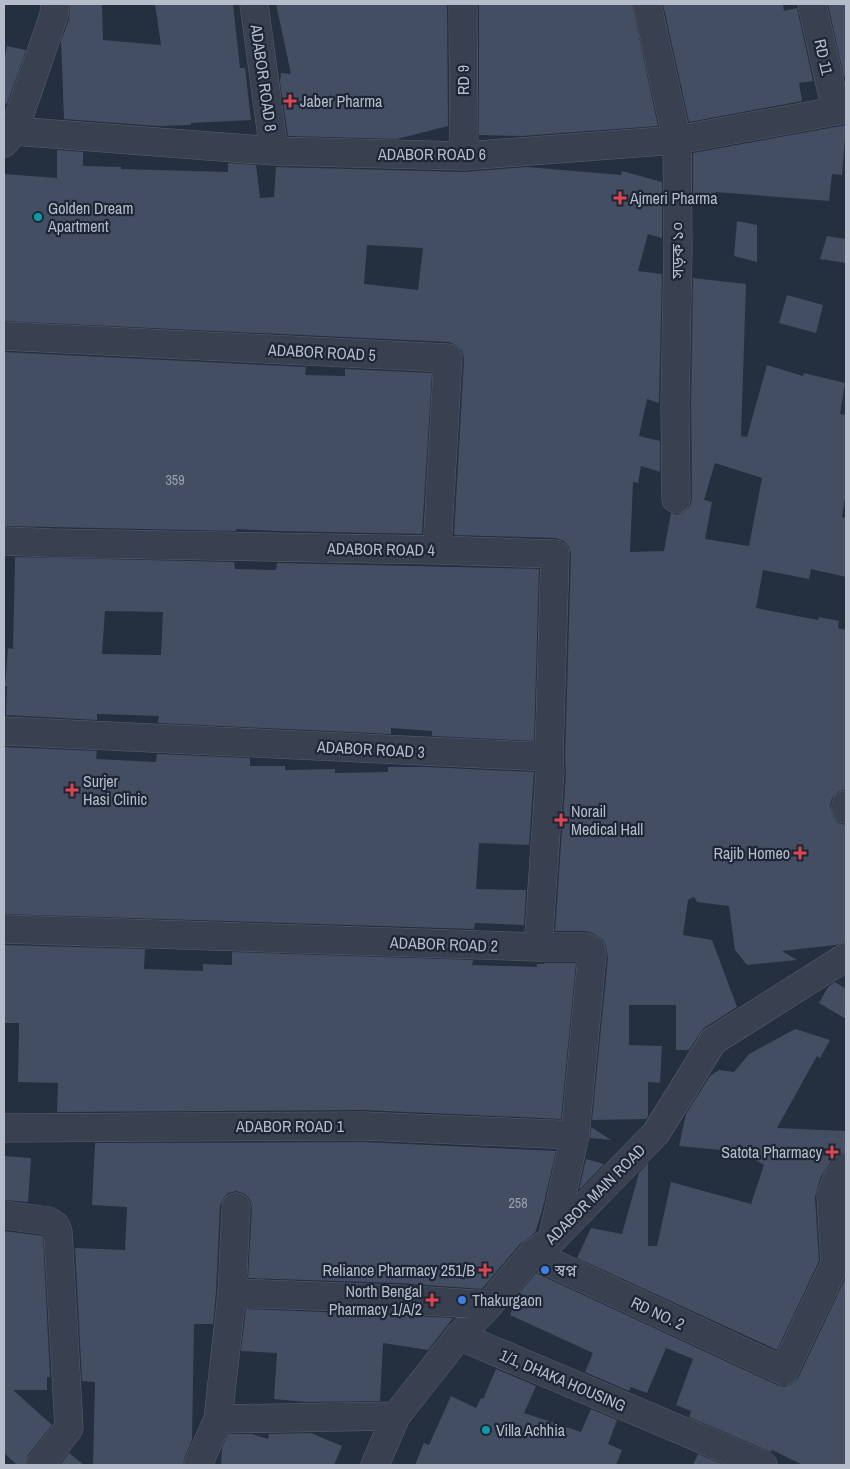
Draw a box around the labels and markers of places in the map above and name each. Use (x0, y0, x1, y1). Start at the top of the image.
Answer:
place label: Jaber Pharma (300, 90, 383, 112)
marker: Jaber Pharma (284, 95, 296, 107)
place label: Ajmeri Pharma (629, 187, 718, 209)
marker: Ajmeri Pharma (614, 192, 626, 204)
place label: Golden Dream Apartment (47, 197, 133, 237)
marker: Golden Dream Apartment (32, 211, 44, 223)
place label: Surjer Hasi Clinic (83, 770, 148, 810)
marker: Surjer Hasi Clinic (65, 783, 79, 797)
place label: Norail Medical Hall (571, 800, 643, 840)
marker: Norail Medical Hall (555, 814, 567, 826)
place label: Rajib Homeo (713, 842, 790, 864)
marker: Rajib Homeo (794, 847, 806, 859)
place label: Satota Pharmacy (721, 1141, 822, 1163)
marker: Satota Pharmacy (826, 1146, 838, 1158)
place label: Reliance Pharmacy 251/B (323, 1259, 475, 1281)
place label: স্বপ্ন (554, 1259, 577, 1281)
marker: Reliance Pharmacy 251/B (479, 1264, 491, 1276)
marker: স্বপ্ন (539, 1264, 551, 1276)
place label: North Bengal Pharmacy 1/A/2 (329, 1280, 422, 1320)
place label: Thakurgaon (472, 1289, 542, 1311)
marker: North Bengal Pharmacy 1/A/2 (426, 1294, 438, 1306)
marker: Thakurgaon (456, 1294, 468, 1306)
place label: Villa Achhia (496, 1419, 566, 1441)
marker: Villa Achhia (480, 1424, 492, 1436)

